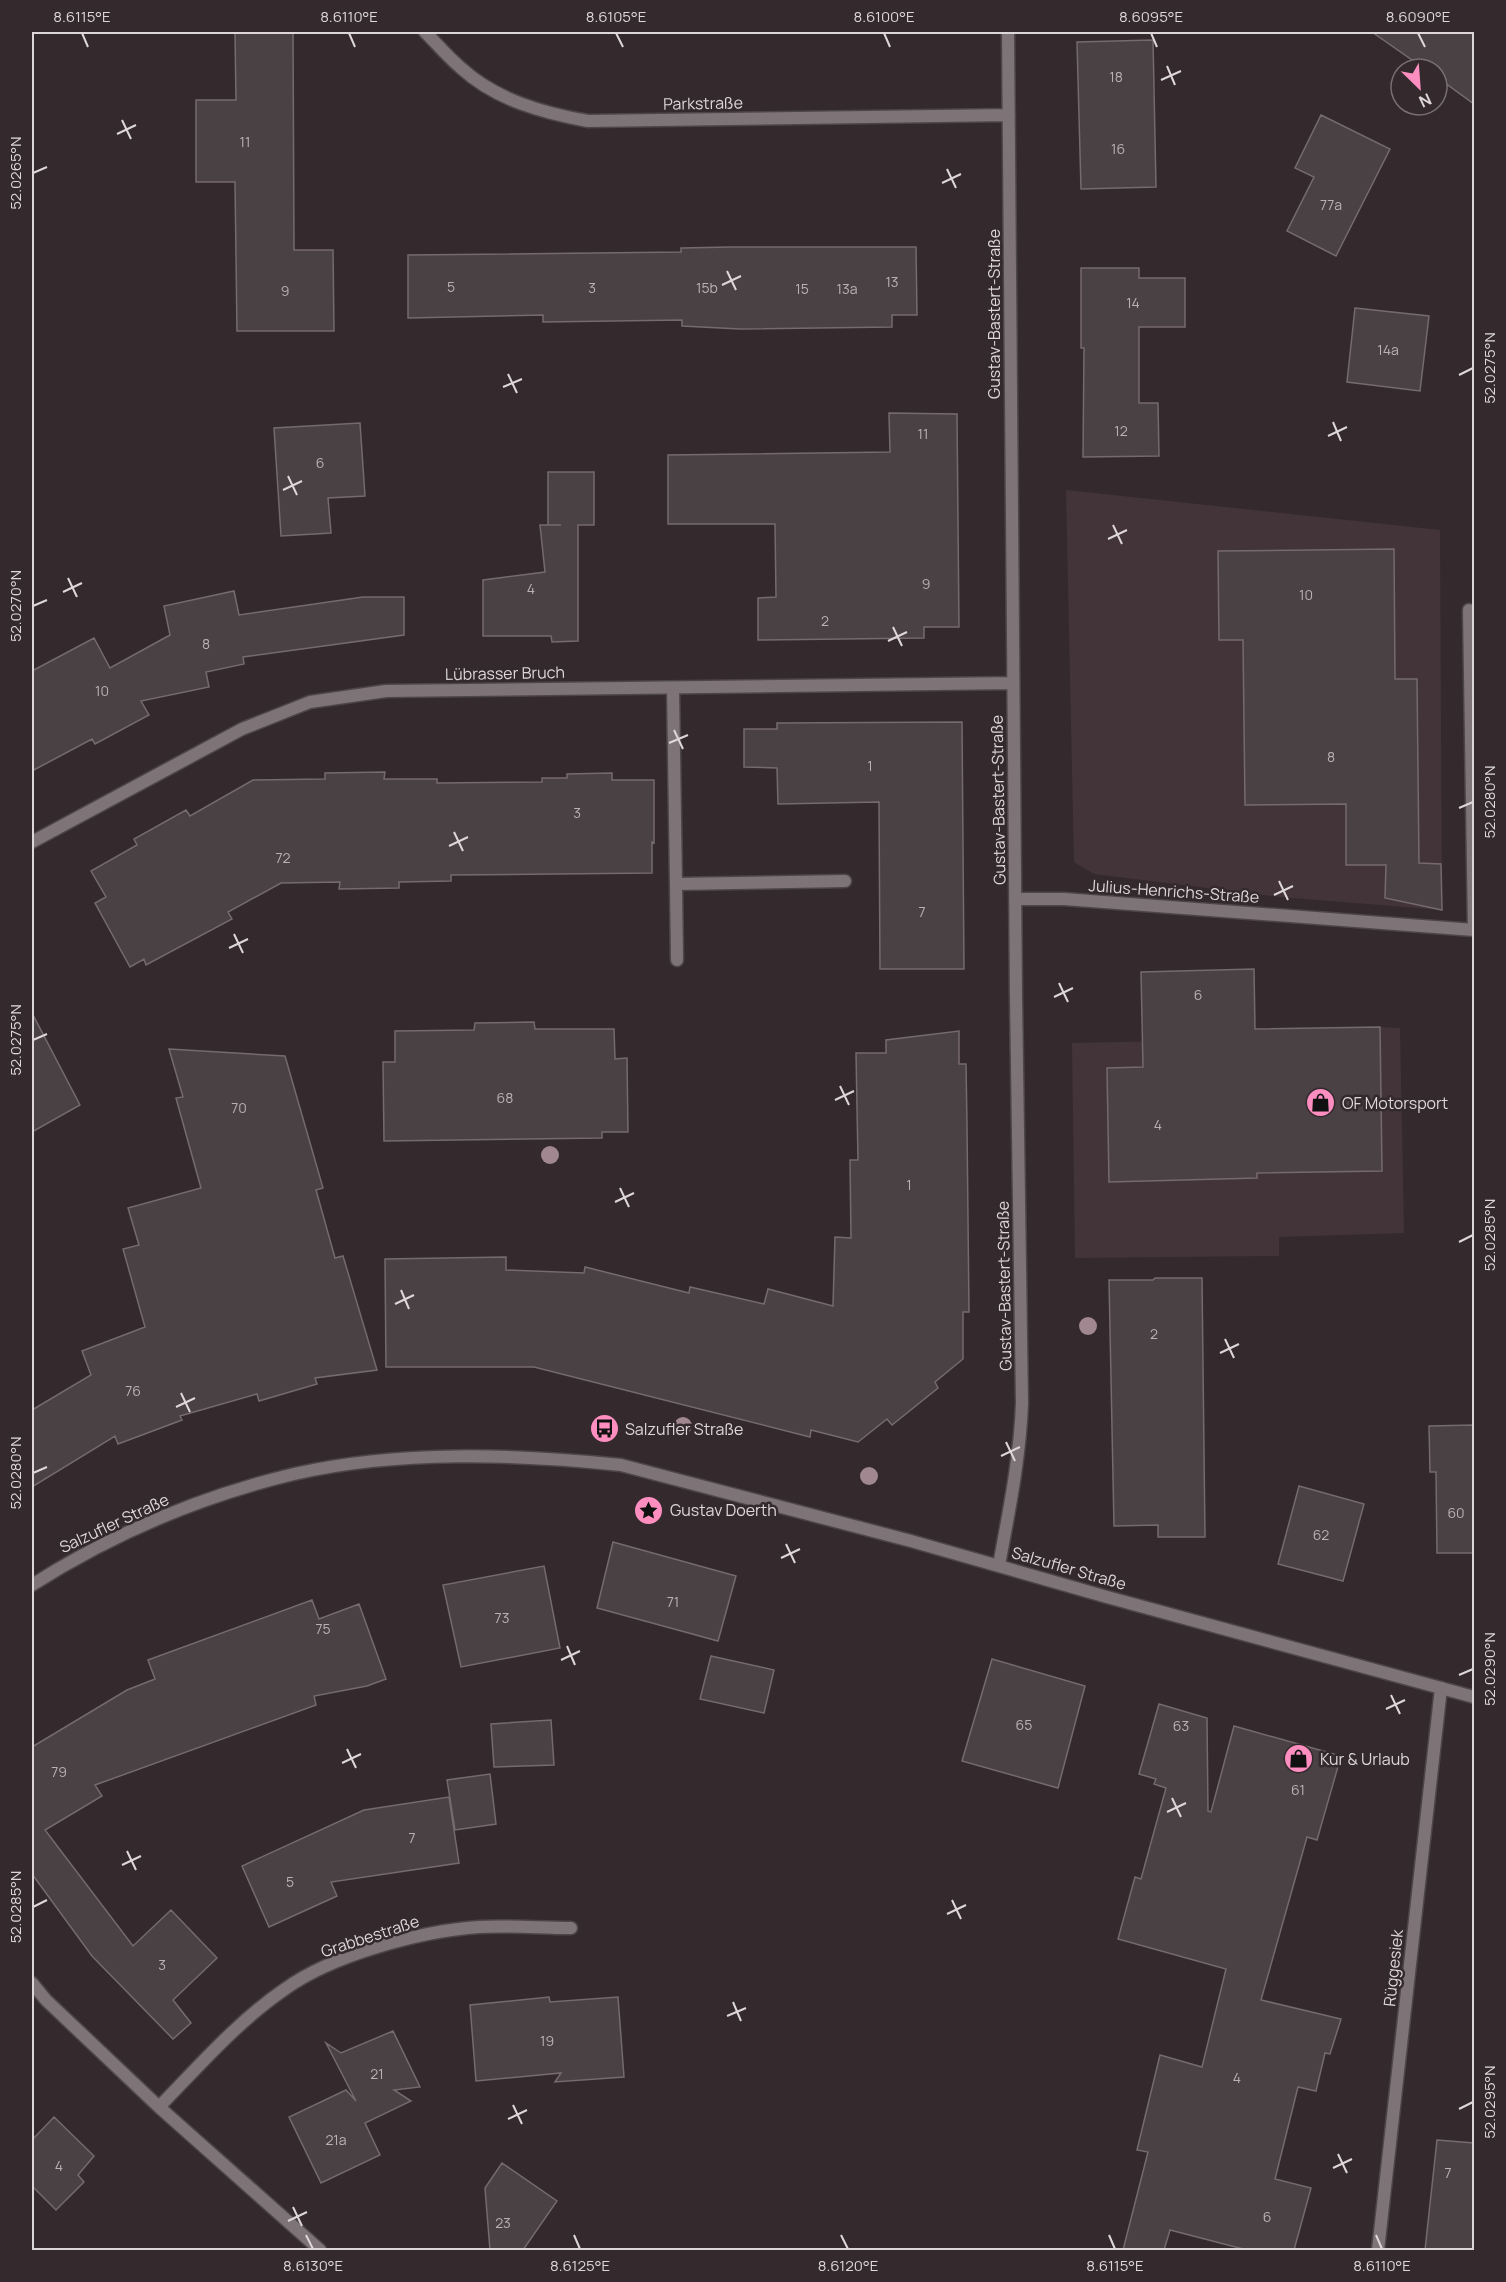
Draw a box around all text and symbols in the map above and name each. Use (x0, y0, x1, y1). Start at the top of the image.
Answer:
text: 8.6115°E (53, 6, 111, 27)
text: 8.6110°E (320, 6, 378, 27)
text: 8.6105°E (586, 6, 646, 27)
text: 8.6100°E (853, 6, 915, 27)
text: 8.6095°E (1119, 6, 1183, 27)
text: 8.6090°E (1386, 6, 1450, 27)
north arrow (1389, 57, 1449, 117)
house number: 18 (1109, 67, 1123, 86)
text: N (1415, 88, 1435, 113)
street label: Parkstraße (663, 91, 743, 115)
house number: 11 (240, 132, 250, 151)
text: 52.0265°N (5, 136, 26, 210)
house number: 16 (1111, 139, 1125, 158)
house number: 77a (1320, 195, 1342, 214)
street label: Gustav-Bastert-Straße (983, 229, 1005, 399)
house number: 13 (885, 272, 899, 291)
house number: 5 (447, 277, 455, 296)
house number: 3 (588, 278, 596, 297)
house number: 15b (696, 278, 718, 297)
house number: 15 (795, 279, 809, 298)
house number: 13a (837, 279, 857, 298)
house number: 9 (281, 281, 289, 300)
house number: 14 (1126, 293, 1140, 312)
text: 52.0275°N (1479, 332, 1500, 404)
house number: 14a (1377, 340, 1399, 359)
house number: 12 (1114, 421, 1128, 440)
house number: 11 (918, 424, 928, 443)
house number: 6 (316, 453, 324, 472)
text: 52.0270°N (5, 570, 26, 642)
house number: 9 (922, 574, 930, 593)
house number: 4 (527, 579, 535, 598)
house number: 10 (1299, 585, 1313, 604)
house number: 2 (821, 611, 829, 630)
house number: 8 (202, 634, 210, 653)
street label: Lübrasser Bruch (445, 661, 565, 685)
house number: 10 (95, 681, 109, 700)
street label: Gustav-Bastert-Straße (986, 715, 1010, 885)
house number: 8 (1327, 747, 1335, 766)
house number: 1 (867, 756, 873, 775)
text: 52.0280°N (1479, 765, 1500, 839)
house number: 3 (573, 803, 581, 822)
house number: 72 (275, 848, 291, 867)
street label: Julius-Henrichs-Straße (1088, 874, 1260, 908)
house number: 7 (918, 902, 926, 921)
house number: 6 (1194, 985, 1202, 1004)
text: 52.0275°N (5, 1004, 26, 1076)
shop icon: OF Motorsport (1305, 1087, 1337, 1119)
house number: 68 (497, 1088, 513, 1107)
place label: OF Motorsport (1342, 1092, 1448, 1114)
house number: 70 (231, 1098, 247, 1117)
house number: 4 (1154, 1115, 1162, 1134)
house number: 1 (906, 1175, 912, 1194)
text: 52.0285°N (1479, 1199, 1500, 1271)
street label: Gustav-Bastert-Straße (992, 1201, 1016, 1371)
house number: 2 (1150, 1324, 1158, 1343)
house number: 76 (125, 1381, 141, 1400)
bus stop icon: Salzufler Straße (588, 1413, 620, 1445)
place label: Salzufler Straße (625, 1418, 743, 1440)
text: 52.0280°N (5, 1436, 26, 1510)
street label: Salzufler Straße (56, 1488, 172, 1558)
place icon: Gustav Doerth (633, 1494, 665, 1526)
place label: Gustav Doerth (670, 1499, 777, 1521)
house number: 60 (1447, 1503, 1465, 1522)
house number: 62 (1313, 1525, 1329, 1544)
street label: Salzufler Straße (1009, 1541, 1129, 1595)
house number: 71 (667, 1592, 679, 1611)
house number: 73 (495, 1608, 509, 1627)
house number: 75 (315, 1619, 331, 1638)
text: 52.0290°N (1479, 1632, 1500, 1706)
house number: 65 (1016, 1715, 1032, 1734)
house number: 63 (1173, 1716, 1189, 1735)
shop icon: Kur & Urlaub (1283, 1743, 1315, 1775)
place label: Kur & Urlaub (1320, 1748, 1410, 1770)
house number: 79 (51, 1762, 67, 1781)
house number: 61 (1291, 1780, 1305, 1799)
house number: 7 (408, 1828, 416, 1847)
text: 52.0285°N (5, 1871, 26, 1943)
house number: 5 (286, 1872, 294, 1891)
street label: Grabbestraße (318, 1910, 422, 1962)
street label: Rüggesiek (1378, 1927, 1408, 2008)
house number: 3 (158, 1955, 166, 1974)
house number: 19 (540, 2031, 554, 2050)
house number: 21 (370, 2064, 384, 2083)
text: 52.0295°N (1479, 2065, 1500, 2139)
house number: 4 (1233, 2068, 1241, 2087)
house number: 21a (325, 2130, 347, 2149)
house number: 4 (55, 2156, 63, 2175)
house number: 7 (1444, 2163, 1452, 2182)
house number: 6 (1263, 2207, 1271, 2226)
house number: 23 (495, 2213, 511, 2232)
text: 8.6130°E (283, 2255, 343, 2276)
text: 8.6125°E (550, 2255, 610, 2276)
text: 8.6120°E (818, 2255, 878, 2276)
text: 8.6115°E (1086, 2255, 1144, 2276)
text: 8.6110°E (1353, 2255, 1411, 2276)

